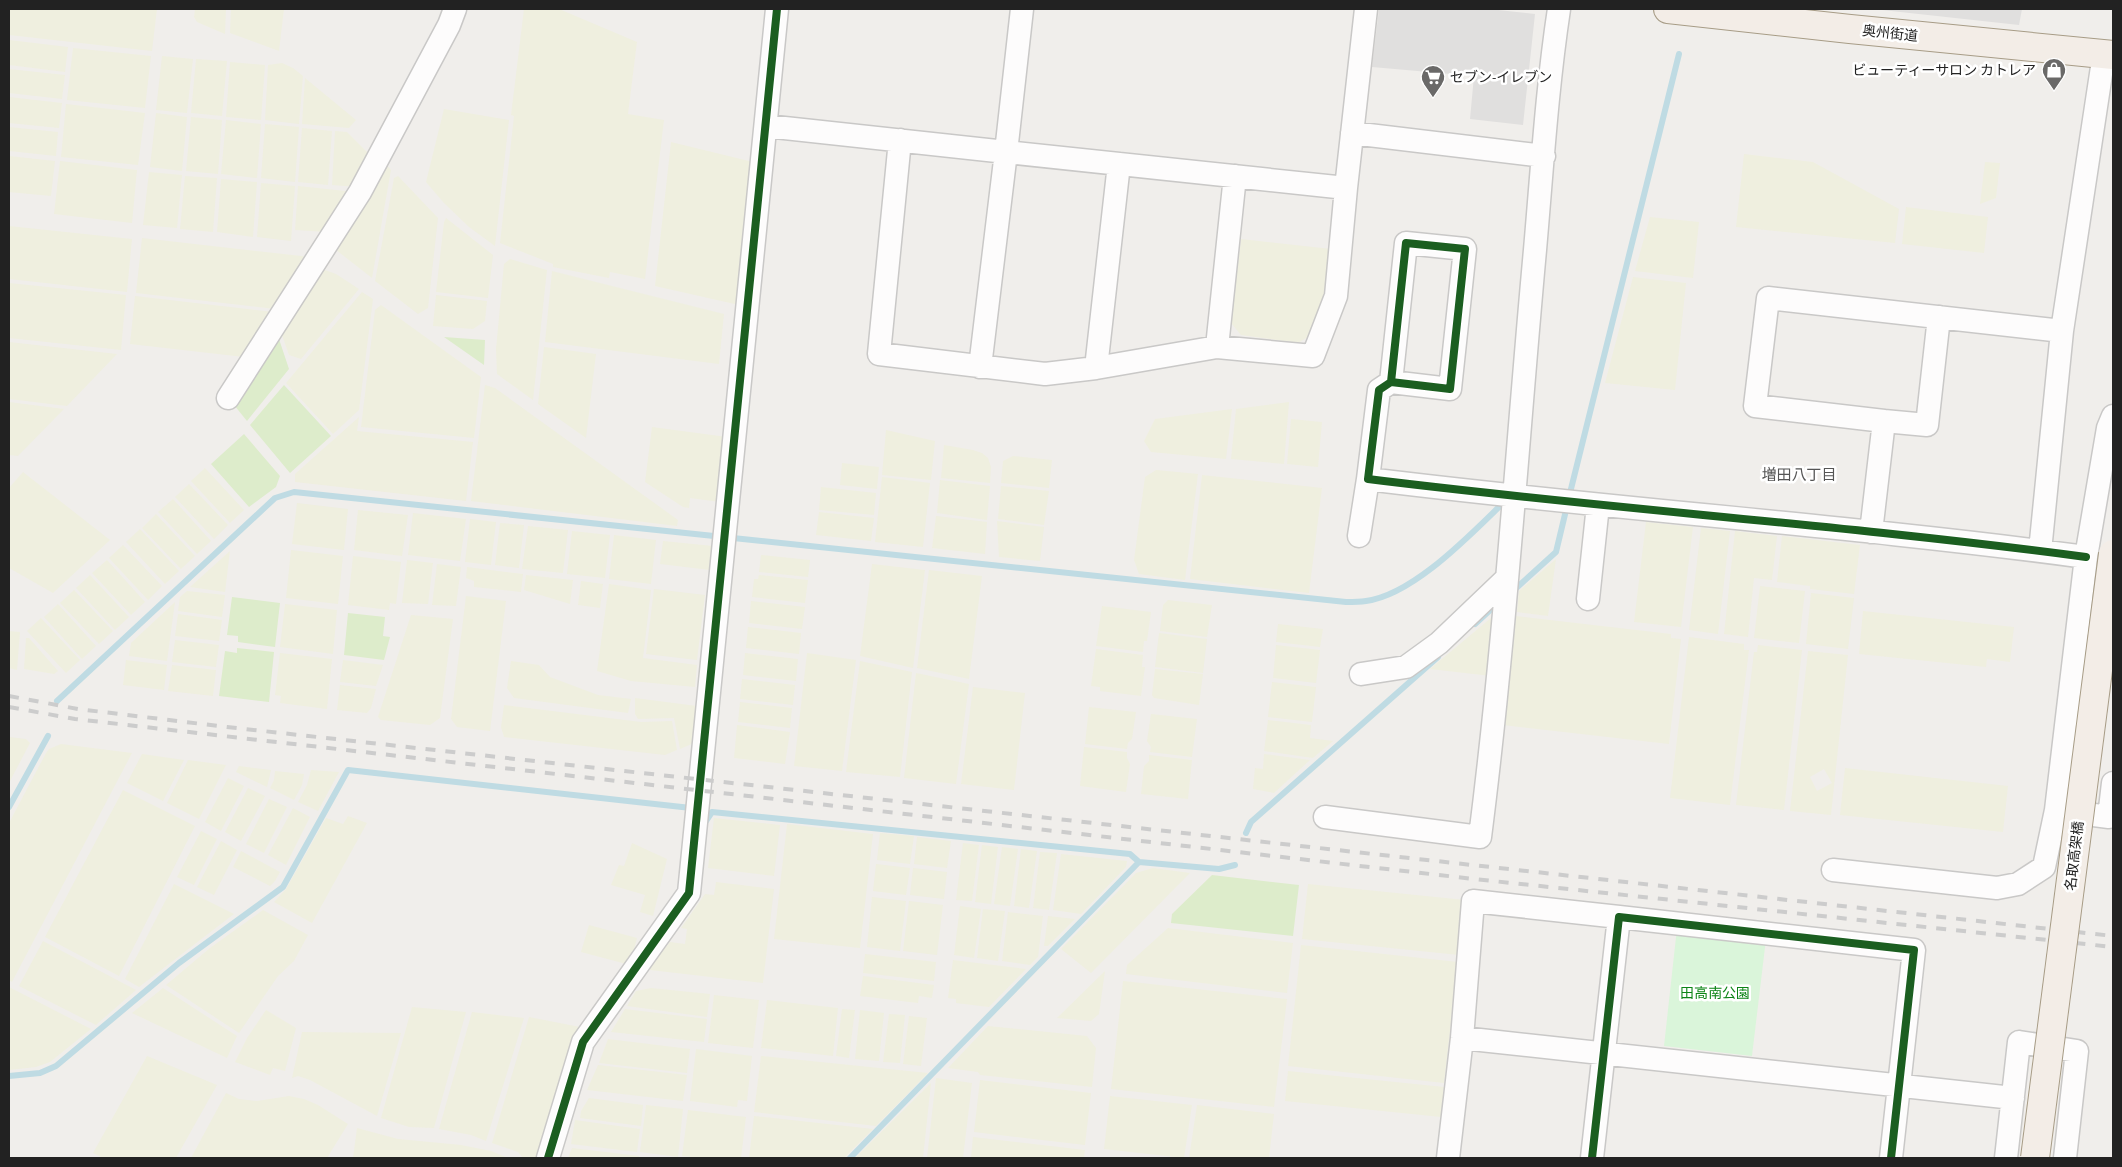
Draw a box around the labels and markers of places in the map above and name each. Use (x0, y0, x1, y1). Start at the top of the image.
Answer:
shop icon: ビューティーサロン カトレア (2041, 57, 2067, 91)
place label: ビューティーサロン カトレア (1852, 61, 2036, 81)
supermarket icon: セブン-イレブン (1420, 64, 1446, 98)
place label: セブン-イレブン (1450, 68, 1552, 88)

